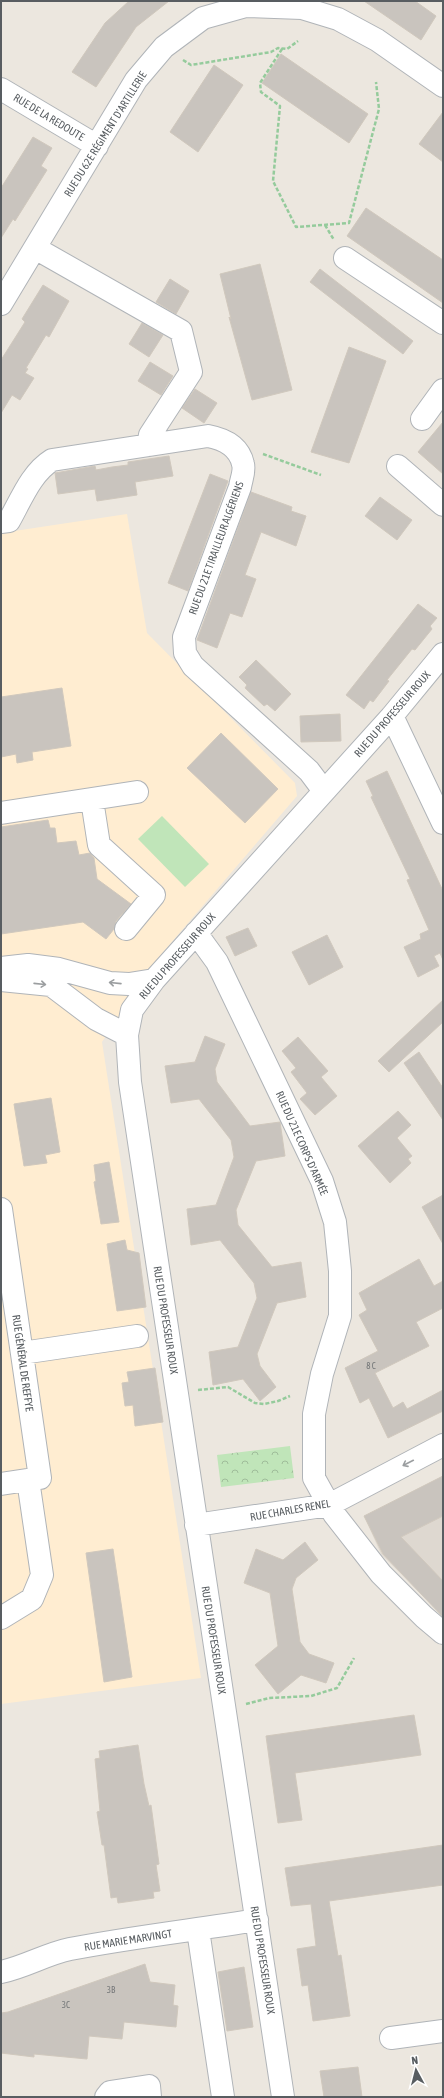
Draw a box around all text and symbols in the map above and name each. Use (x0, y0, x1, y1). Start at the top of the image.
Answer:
street label: RUE DU 62E RÉGIMENT D'ARTILLERIE (61, 69, 149, 199)
street label: RUE DE LA REDOUTE (11, 91, 87, 143)
street label: RUE DU 21E TIRAILLEUR ALGÉRIENS (186, 479, 246, 616)
street label: RUE DU PROFESSEUR ROUX (352, 669, 432, 759)
street label: RUE DU PROFESSEUR ROUX (137, 911, 217, 1001)
one-way arrow (109, 979, 122, 987)
one-way arrow (33, 980, 46, 988)
street label: RUE DU 21E CORPS D'ARMÉE (274, 1089, 331, 1197)
street label: RUE DU PROFESSEUR ROUX (152, 1265, 180, 1375)
street label: RUE GÉNÉRAL DE REFFYE (10, 1314, 36, 1412)
house number: 8 C (366, 1361, 376, 1371)
one-way arrow (402, 1459, 414, 1467)
street label: RUE CHARLES RENEL (249, 1497, 332, 1523)
street label: RUE DU PROFESSEUR ROUX (200, 1585, 228, 1695)
street label: RUE DU PROFESSEUR ROUX (249, 1905, 277, 2015)
street label: RUE MARIE MARVINGT (83, 1927, 173, 1953)
house number: 3B (107, 1985, 116, 1995)
house number: 3C (62, 2000, 70, 2010)
north arrow (396, 2050, 436, 2090)
text: N (411, 2054, 419, 2066)

